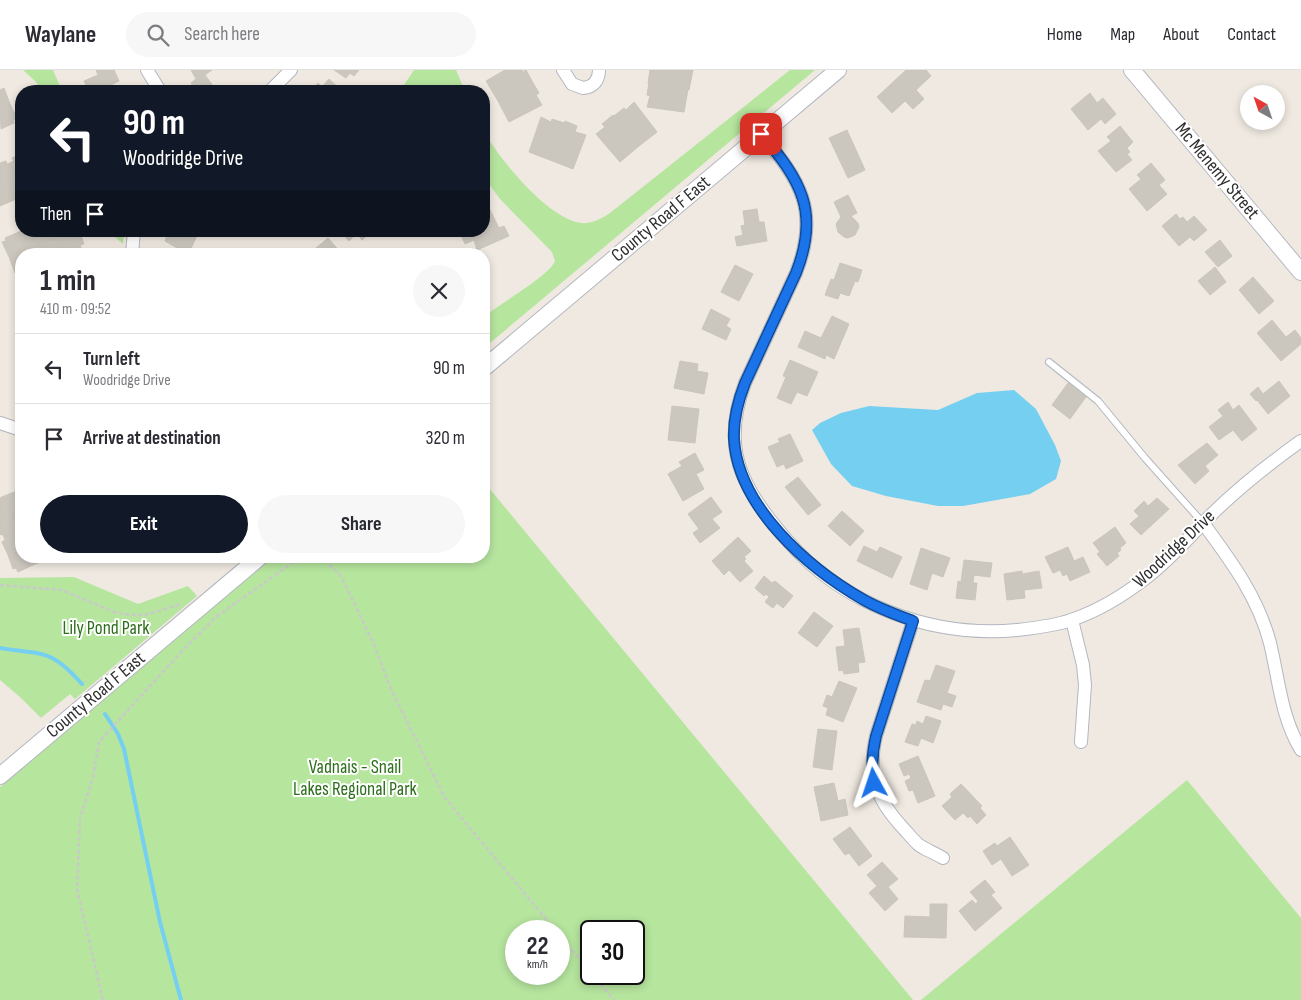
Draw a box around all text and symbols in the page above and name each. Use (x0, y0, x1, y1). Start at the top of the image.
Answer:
search box (126, 12, 476, 57)
text: Waylane (25, 20, 96, 49)
icon: search (144, 21, 172, 49)
text: Search here (184, 23, 260, 46)
text: Home (1047, 24, 1082, 45)
text: Map (1110, 24, 1135, 45)
text: About (1163, 24, 1199, 45)
text: Contact (1227, 24, 1276, 45)
north arrow (1240, 85, 1285, 130)
map controls (1240, 85, 1285, 130)
text: 90 m (123, 102, 185, 145)
icon: left (40, 105, 105, 170)
pin (740, 113, 782, 155)
street label: Mc Menemy Street (1170, 118, 1264, 224)
icon: arrive (747, 120, 775, 148)
text: Woodridge Drive (123, 145, 243, 172)
street label: County Road F East (607, 171, 715, 267)
icon: arrive (81, 200, 109, 228)
text: Then (40, 203, 71, 226)
text: 1 min (40, 263, 96, 299)
button: close (413, 265, 465, 317)
text: 410 m · 09:52 (40, 300, 111, 319)
text: Turn left (83, 348, 140, 371)
icon: left (40, 355, 68, 383)
text: 90 m (433, 357, 465, 380)
text: Woodridge Drive (83, 371, 171, 390)
icon: arrive (40, 425, 68, 453)
text: Arrive at destination (83, 427, 221, 450)
text: 320 m (425, 427, 465, 450)
button: Exit (40, 495, 248, 553)
button: Share (258, 495, 465, 553)
street label: Woodridge Drive (1128, 505, 1220, 593)
park label: Lily Pond Park (62, 617, 150, 640)
street label: County Road F East (42, 647, 150, 743)
park label: Vadnais - Snail Lakes Regional Park (293, 756, 418, 801)
position arrow (847, 756, 899, 808)
speed limit sign: 30 (580, 920, 645, 985)
text: 22 (527, 931, 548, 962)
text: km/h (527, 957, 548, 972)

